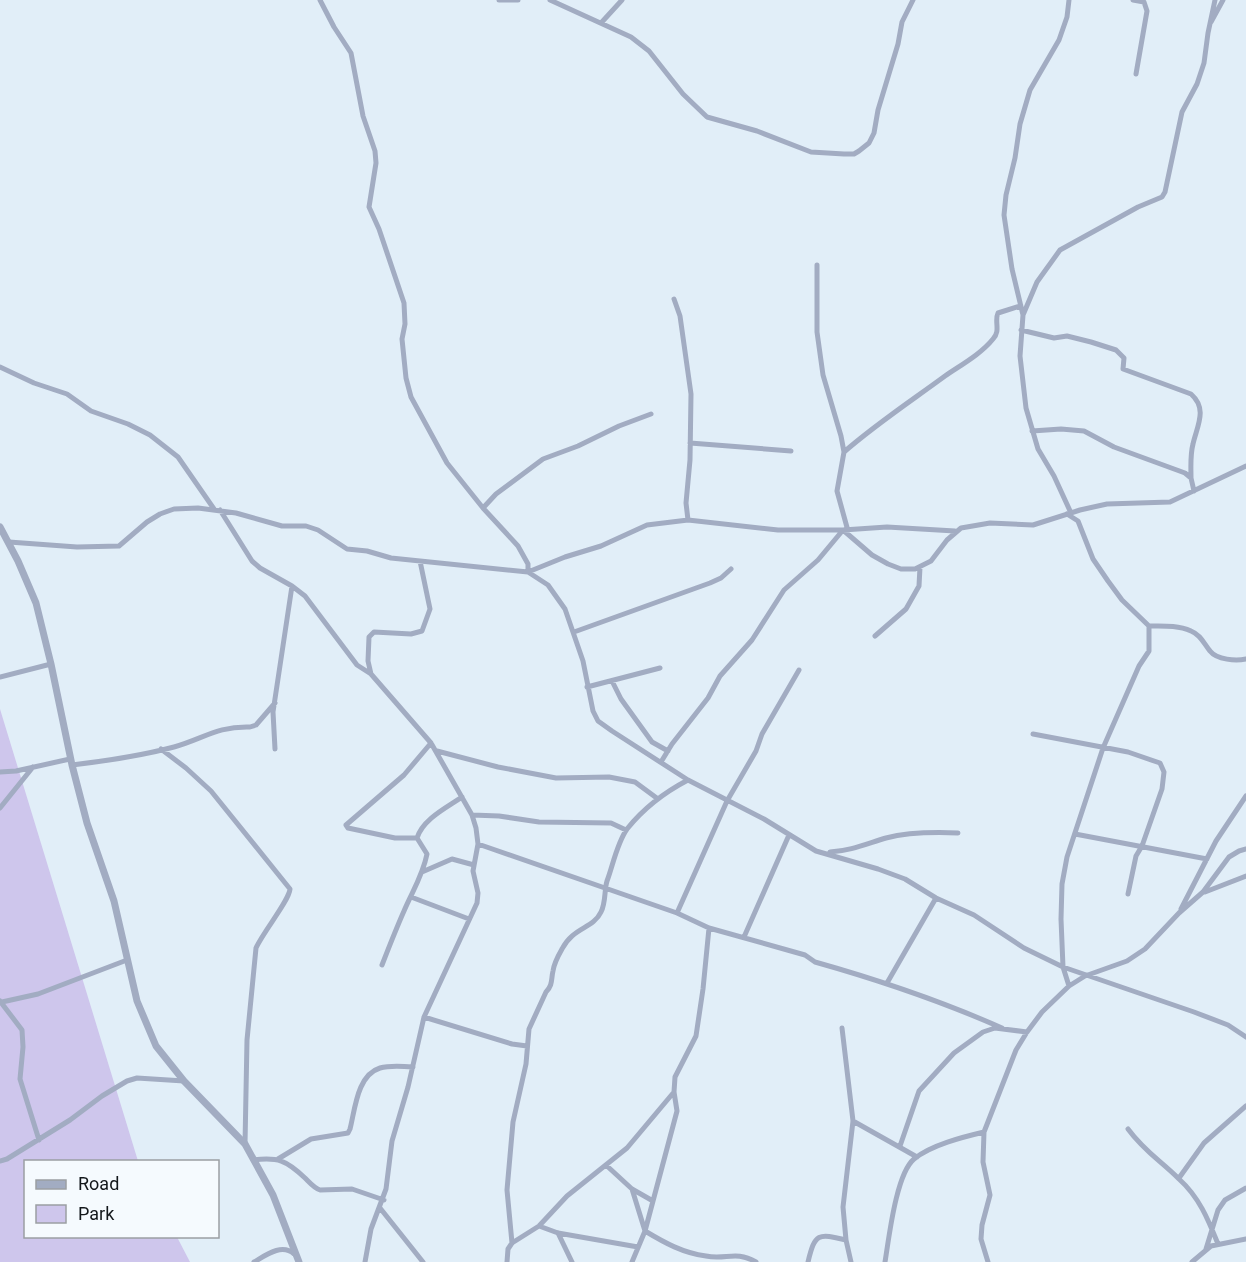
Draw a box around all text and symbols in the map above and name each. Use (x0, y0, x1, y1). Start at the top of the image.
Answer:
legend (24, 1160, 219, 1238)
text: Road (78, 1173, 119, 1194)
text: Park (78, 1203, 115, 1224)

